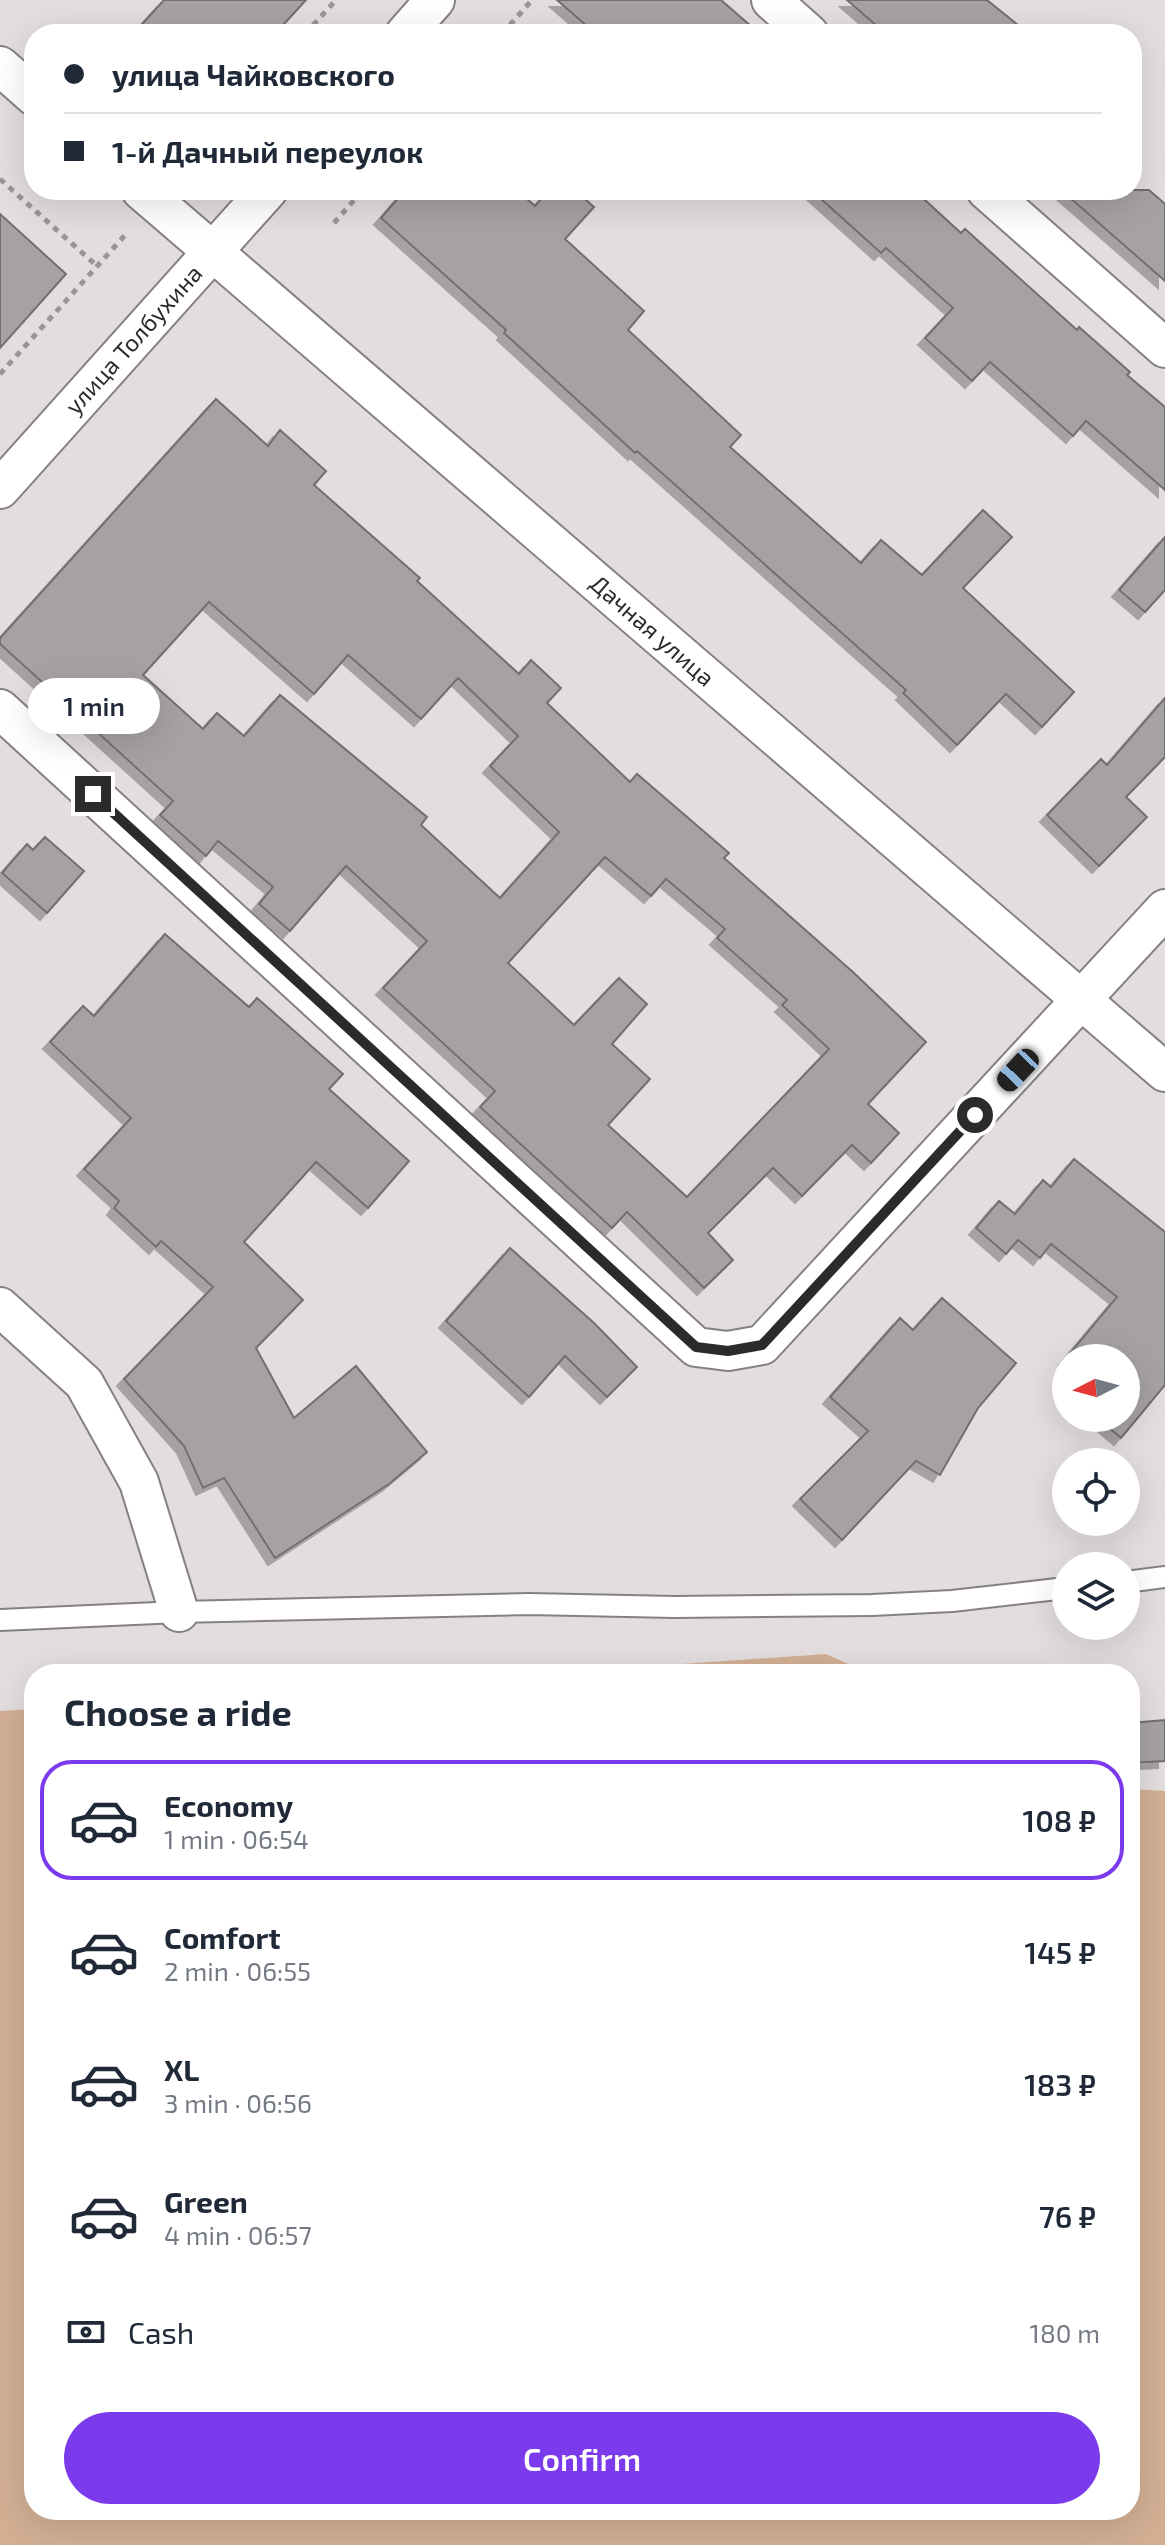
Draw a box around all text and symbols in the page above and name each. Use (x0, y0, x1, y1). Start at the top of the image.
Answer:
text: улица Чайковского (112, 56, 395, 92)
text: 1-й Дачный переулок (112, 133, 423, 169)
street label: улица Толбухина (58, 258, 208, 420)
street label: Дачная улица (584, 568, 721, 693)
callout: 1 min (27, 678, 159, 734)
text: 1 min (63, 690, 125, 721)
route end (75, 776, 111, 812)
car (993, 1044, 1043, 1096)
route start (957, 1097, 993, 1133)
north arrow (1052, 1344, 1140, 1432)
map controls (1052, 1344, 1140, 1640)
button: locate (1052, 1448, 1140, 1536)
button: layers (1052, 1552, 1140, 1640)
text: Choose a ride (64, 1690, 292, 1733)
icon: car (68, 1784, 140, 1856)
text: Economy (164, 1787, 293, 1823)
text: 108 ₽ (1023, 1802, 1096, 1838)
text: 1 min · 06:54 (164, 1823, 309, 1854)
icon: car (68, 1916, 140, 1988)
text: Comfort (164, 1919, 281, 1955)
text: 145 ₽ (1024, 1934, 1096, 1970)
text: 2 min · 06:55 (164, 1955, 311, 1986)
icon: car (68, 2048, 140, 2120)
text: XL (164, 2051, 199, 2087)
text: 183 ₽ (1024, 2066, 1096, 2102)
text: 3 min · 06:56 (164, 2087, 312, 2118)
icon: car (68, 2180, 140, 2252)
text: Green (164, 2183, 248, 2219)
text: 76 ₽ (1039, 2198, 1096, 2234)
text: 4 min · 06:57 (164, 2219, 312, 2250)
icon: cash (64, 2310, 108, 2354)
text: Cash (128, 2314, 194, 2350)
text: 180 m (1030, 2317, 1100, 2348)
button: Confirm (64, 2412, 1100, 2504)

